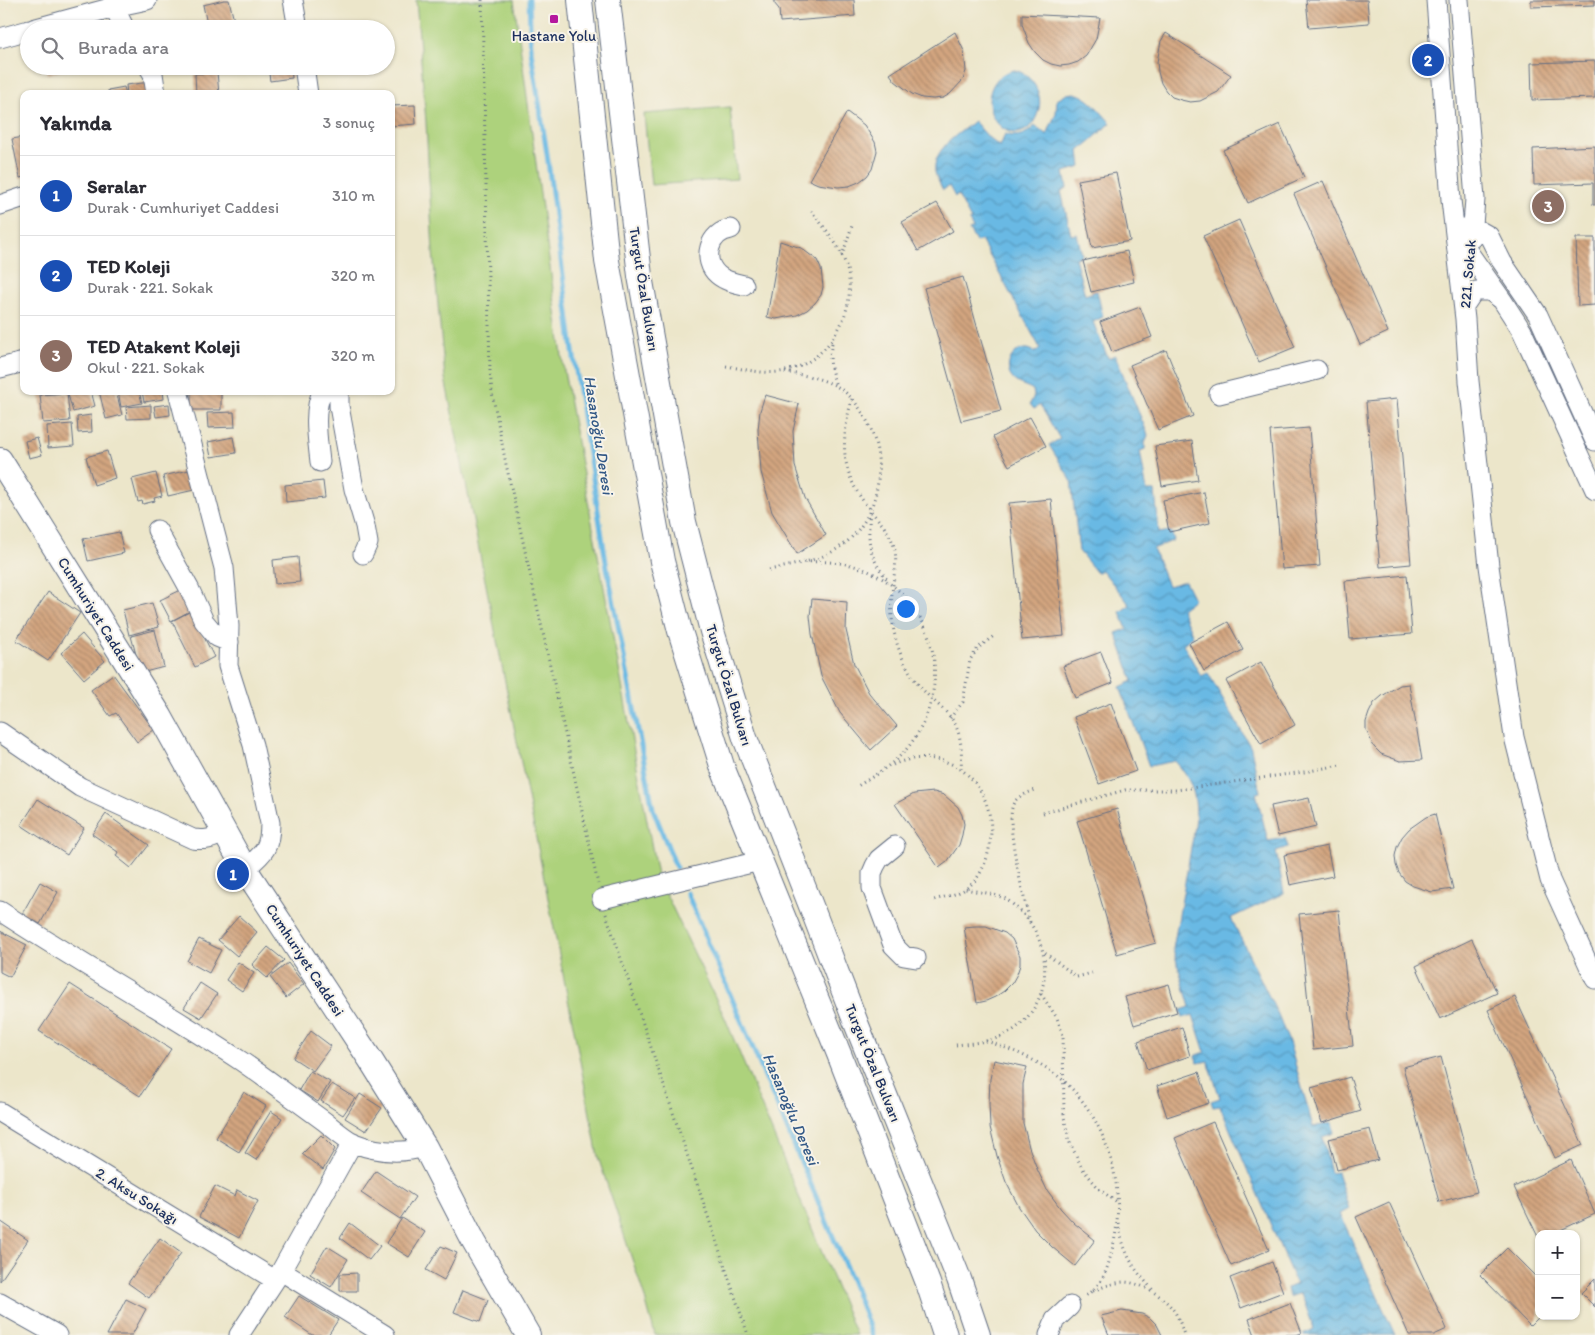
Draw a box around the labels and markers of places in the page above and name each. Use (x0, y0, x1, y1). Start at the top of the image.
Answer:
marker: Hastane Yolu (548, 13, 560, 25)
place label: Hastane Yolu (512, 27, 596, 45)
pin: 2 (1412, 41, 1444, 79)
pin: 3 (1532, 187, 1564, 225)
pin: 1 (217, 855, 249, 893)

